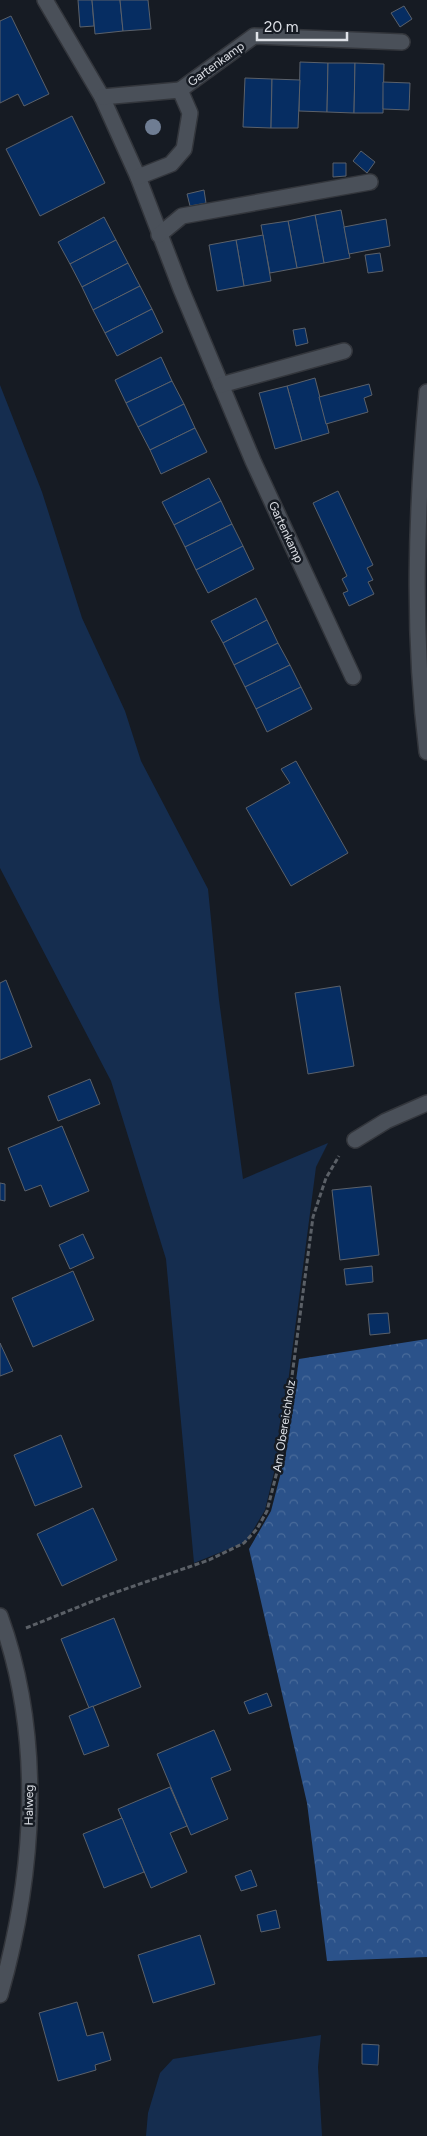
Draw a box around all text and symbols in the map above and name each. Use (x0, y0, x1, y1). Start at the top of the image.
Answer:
scale bar (257, 10, 347, 42)
text: 20 m (264, 18, 298, 36)
street label: Gartenkamp (185, 39, 247, 89)
street label: Gartenkamp (266, 499, 306, 565)
street label: Am Obereichholz (270, 1379, 298, 1473)
street label: Halweg (22, 1785, 36, 1825)

